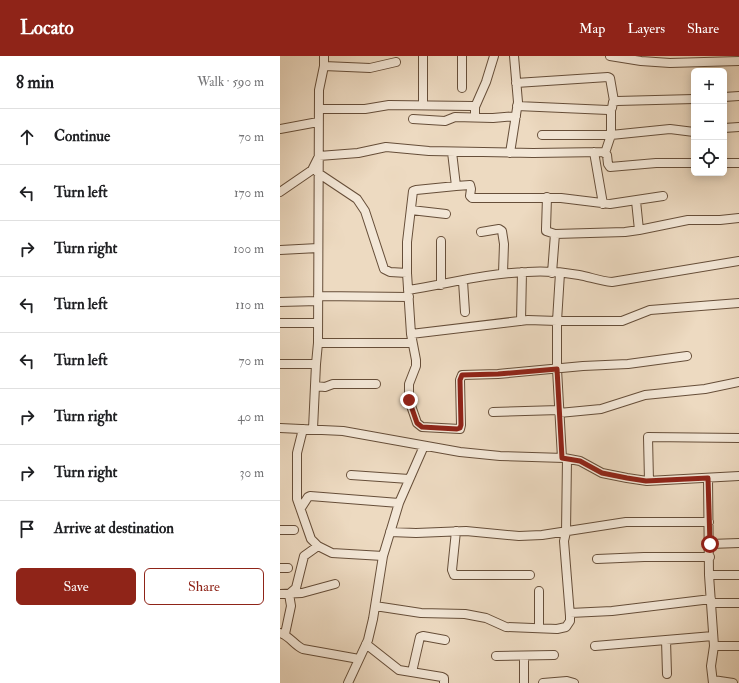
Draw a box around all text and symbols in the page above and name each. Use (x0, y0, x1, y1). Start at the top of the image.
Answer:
text: Locato (20, 16, 74, 40)
text: Map (579, 20, 605, 37)
text: Layers (627, 20, 665, 37)
text: Share (687, 20, 719, 37)
map controls (691, 68, 727, 176)
button: + (691, 68, 727, 104)
text: 8 min (16, 72, 54, 93)
text: Walk · 590 m (197, 74, 264, 90)
button: − (691, 104, 727, 140)
icon: ahead (16, 126, 38, 148)
text: Continue (54, 127, 110, 146)
text: 70 m (239, 129, 264, 145)
button: locate (691, 140, 727, 176)
icon: left (16, 182, 38, 204)
text: Turn left (54, 183, 108, 202)
text: 170 m (234, 185, 264, 201)
icon: right (16, 238, 38, 260)
text: Turn right (54, 239, 117, 258)
text: 100 m (233, 241, 264, 257)
icon: left (16, 294, 38, 316)
text: Turn left (54, 295, 108, 314)
text: 110 m (235, 297, 264, 313)
icon: left (16, 350, 38, 372)
text: Turn left (54, 351, 108, 370)
text: 70 m (239, 353, 264, 369)
route end (400, 391, 418, 409)
icon: right (16, 406, 38, 428)
text: Turn right (54, 407, 117, 426)
text: 40 m (238, 409, 264, 425)
icon: right (16, 462, 38, 484)
text: Turn right (54, 463, 117, 482)
text: 30 m (240, 465, 264, 481)
icon: arrive (16, 518, 38, 540)
text: Arrive at destination (54, 519, 174, 538)
route start (701, 535, 719, 553)
button: Save (16, 568, 136, 605)
button: Share (144, 568, 264, 605)

